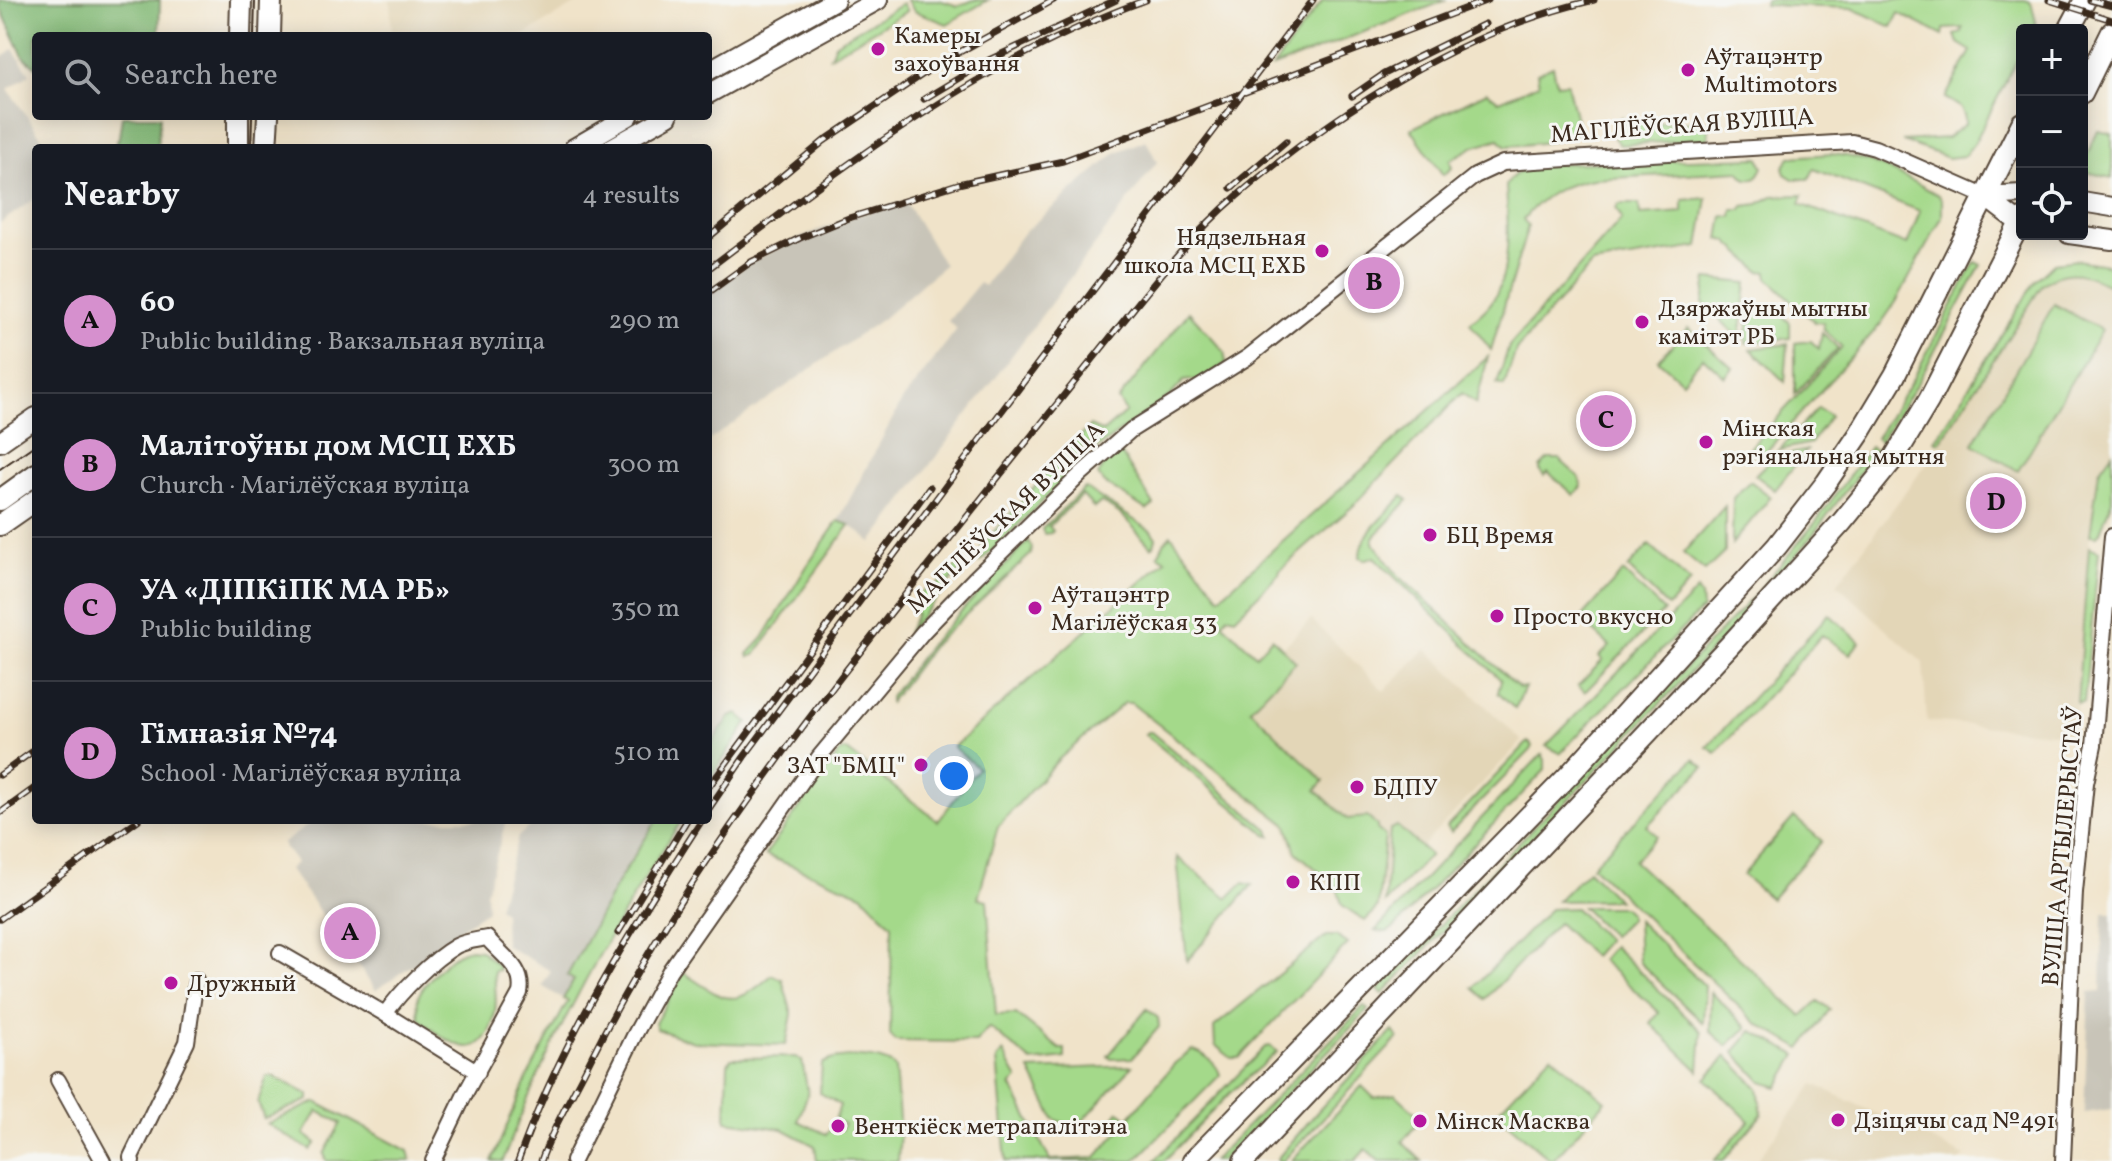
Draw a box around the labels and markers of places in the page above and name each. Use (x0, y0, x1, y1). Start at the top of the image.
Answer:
place label: Камеры захоўвання (894, 20, 1020, 82)
marker: Камеры захоўвання (869, 40, 887, 58)
place label: Аўтацэнтр Multimotors (1704, 41, 1838, 103)
marker: Аўтацэнтр Multimotors (1679, 61, 1697, 79)
place label: Нядзельная школа МСЦ ЕХБ (1124, 222, 1306, 284)
marker: Нядзельная школа МСЦ ЕХБ (1313, 242, 1331, 260)
pin: B (1348, 253, 1400, 313)
place label: Дзяржаўны мытны камітэт РБ (1658, 293, 1868, 355)
marker: Дзяржаўны мытны камітэт РБ (1633, 313, 1651, 331)
pin: C (1580, 391, 1632, 451)
place label: Мінская рэгіянальная мытня (1722, 413, 1945, 475)
marker: Мінская рэгіянальная мытня (1697, 433, 1715, 451)
pin: D (1970, 473, 2022, 533)
place label: БЦ Время (1446, 520, 1554, 554)
marker: БЦ Время (1421, 526, 1439, 544)
place label: Аўтацэнтр Магілёўская 33 (1051, 579, 1217, 641)
marker: Аўтацэнтр Магілёўская 33 (1026, 599, 1044, 617)
place label: Просто вкусно (1513, 601, 1673, 635)
marker: Просто вкусно (1488, 607, 1506, 625)
place label: ЗАТ "БМЦ" (787, 750, 905, 784)
marker: ЗАТ "БМЦ" (912, 756, 930, 774)
place label: БДПУ (1373, 772, 1438, 806)
marker: БДПУ (1348, 778, 1366, 796)
place label: КПП (1309, 867, 1361, 901)
marker: КПП (1284, 873, 1302, 891)
pin: A (324, 903, 376, 963)
place label: Дружный (187, 968, 296, 1002)
marker: Дружный (162, 974, 180, 992)
place label: Дзіцячы сад №491 (1854, 1105, 2055, 1139)
place label: Мінск Масква (1436, 1106, 1590, 1140)
place label: Венткіёск метрапалітэна (854, 1111, 1128, 1145)
marker: Дзіцячы сад №491 (1829, 1111, 1847, 1129)
marker: Мінск Масква (1411, 1112, 1429, 1130)
marker: Венткіёск метрапалітэна (829, 1117, 847, 1135)

